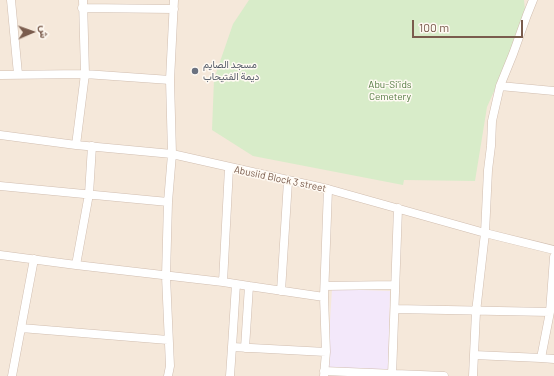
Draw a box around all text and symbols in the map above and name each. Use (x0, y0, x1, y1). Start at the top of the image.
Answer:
north arrow (12, 12, 52, 52)
scale bar (414, 12, 525, 38)
text: 100 m (419, 20, 449, 34)
text: ش (38, 25, 51, 38)
place label: مسجد الصايم ديمة الفتيحاب (203, 59, 259, 82)
marker: مسجد الصايم ديمة الفتيحاب (190, 66, 200, 76)
park label: Abu-Si'ids Cemetery (368, 79, 412, 102)
street label: Abusiid Block 3 street (233, 163, 327, 195)

